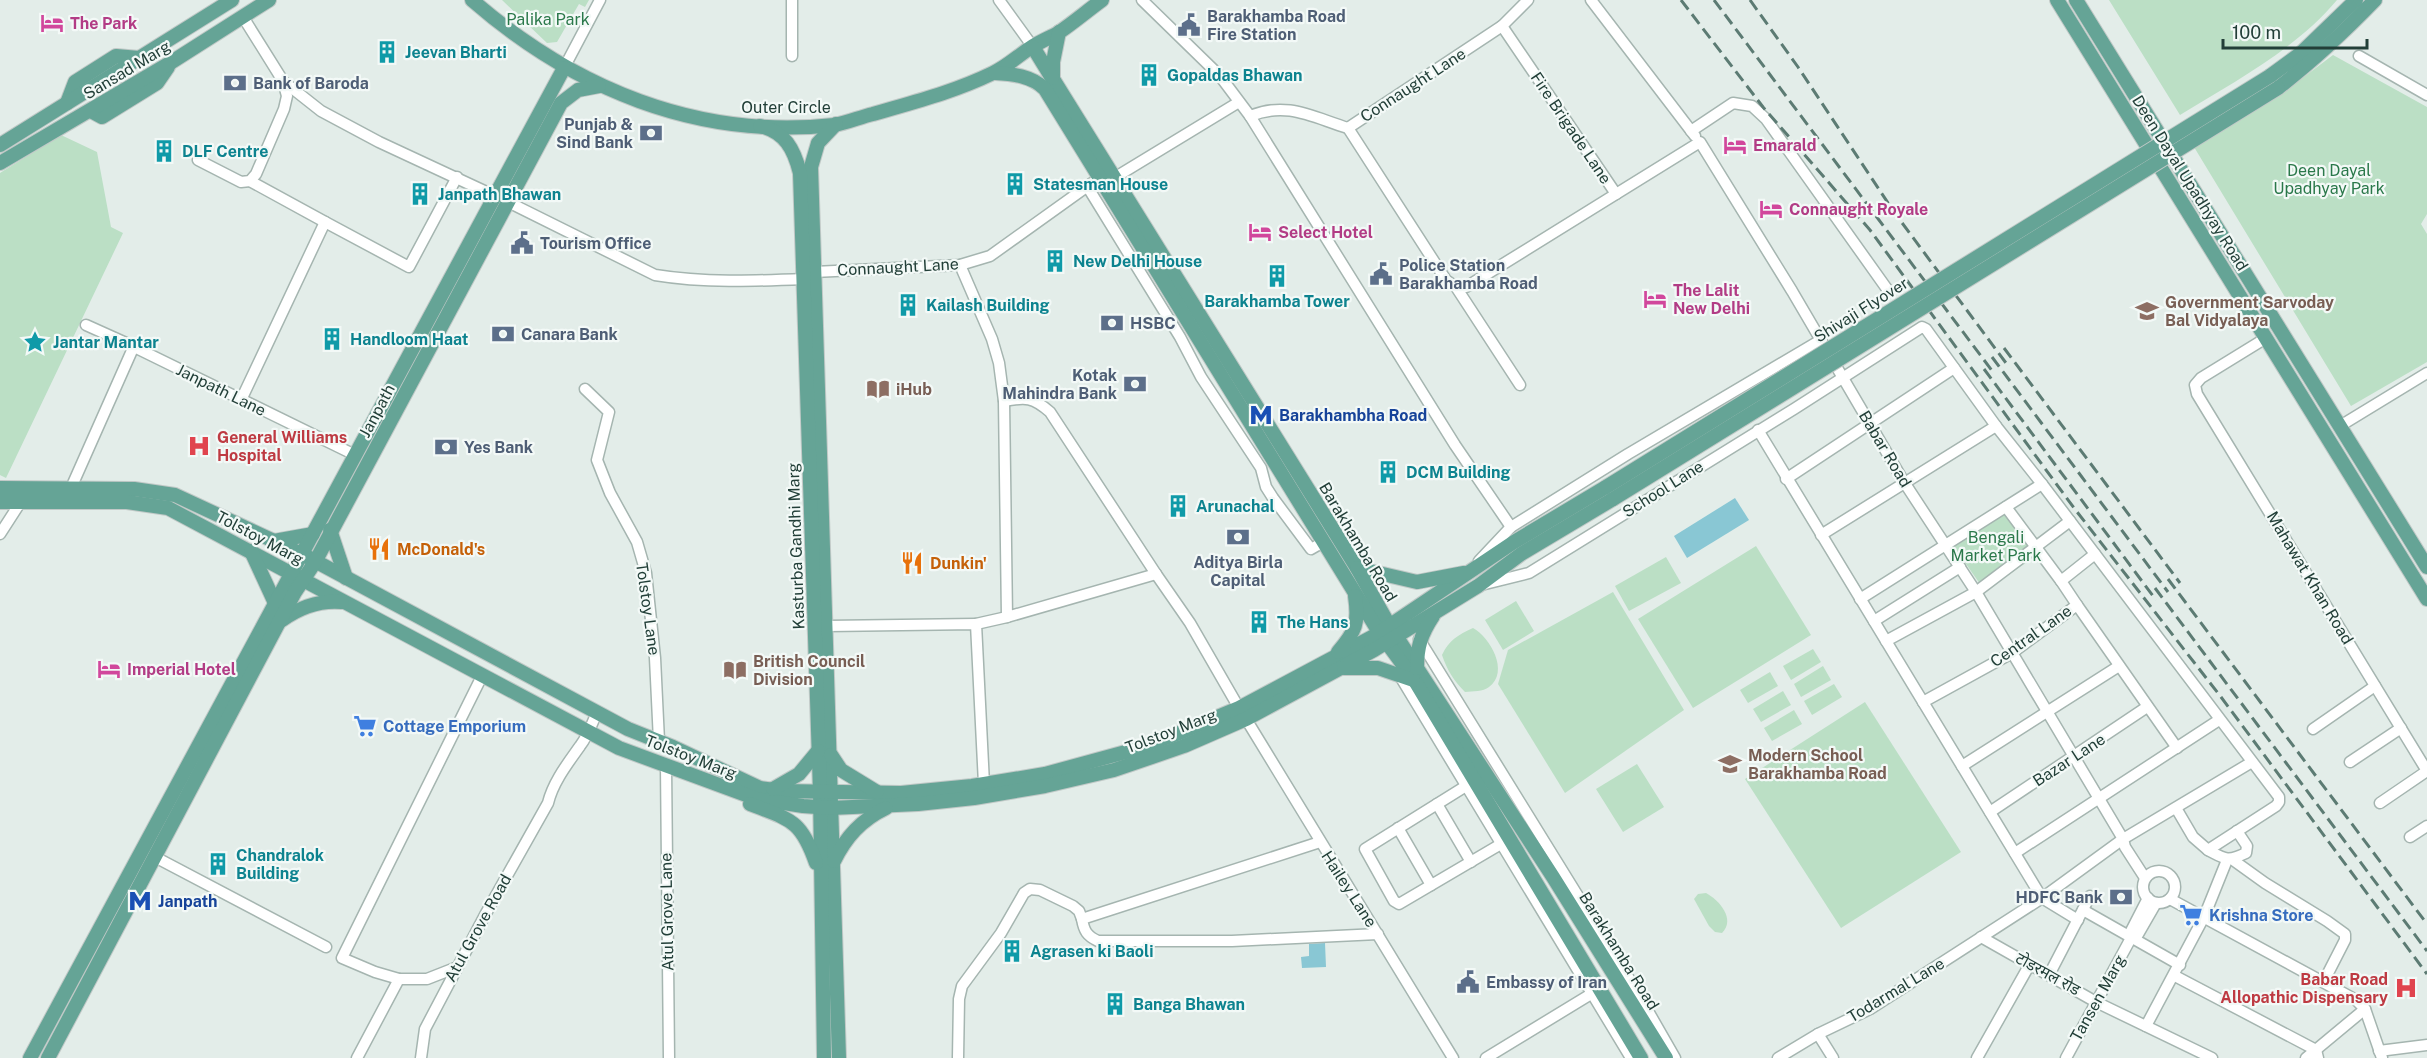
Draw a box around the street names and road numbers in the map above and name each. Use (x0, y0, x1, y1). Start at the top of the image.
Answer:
street label: Sansad Marg (80, 37, 174, 103)
street label: Connaught Lane (1357, 44, 1469, 126)
street label: Fire Brigade Lane (1527, 69, 1615, 187)
street label: Deen Dayal Upadhyay Road (2128, 92, 2252, 274)
street label: Outer Circle (741, 98, 831, 117)
street label: Connaught Lane (837, 254, 959, 280)
street label: Shivaji Flyover (1810, 274, 1912, 346)
street label: Janpath Lane (173, 360, 269, 420)
street label: Janpath (355, 381, 399, 441)
street label: Babar Road (1855, 407, 1915, 491)
street label: School Lane (1619, 457, 1707, 521)
street label: Kasturba Gandhi Marg (784, 462, 808, 630)
street label: Barakhamba Road (1315, 479, 1401, 605)
street label: Tolstoy Marg (213, 507, 307, 569)
street label: Mahawat Khan Road (2263, 508, 2357, 648)
street label: Tolstoy Lane (632, 561, 664, 657)
street label: Central Lane (1987, 601, 2075, 671)
street label: Tolstoy Marg (1123, 705, 1219, 757)
street label: Bazar Lane (2029, 730, 2109, 790)
street label: Tolstoy Marg (643, 731, 739, 783)
street label: Hailey Lane (1317, 847, 1381, 931)
street label: Atul Grove Lane (656, 853, 678, 971)
street label: Atul Grove Road (441, 871, 515, 985)
street label: Barakhamba Road (1575, 889, 1663, 1013)
street label: टोडरमल रोड (2012, 949, 2084, 1000)
street label: Tansen Marg (2066, 951, 2130, 1044)
street label: Todarmal Lane (1844, 954, 1948, 1026)

